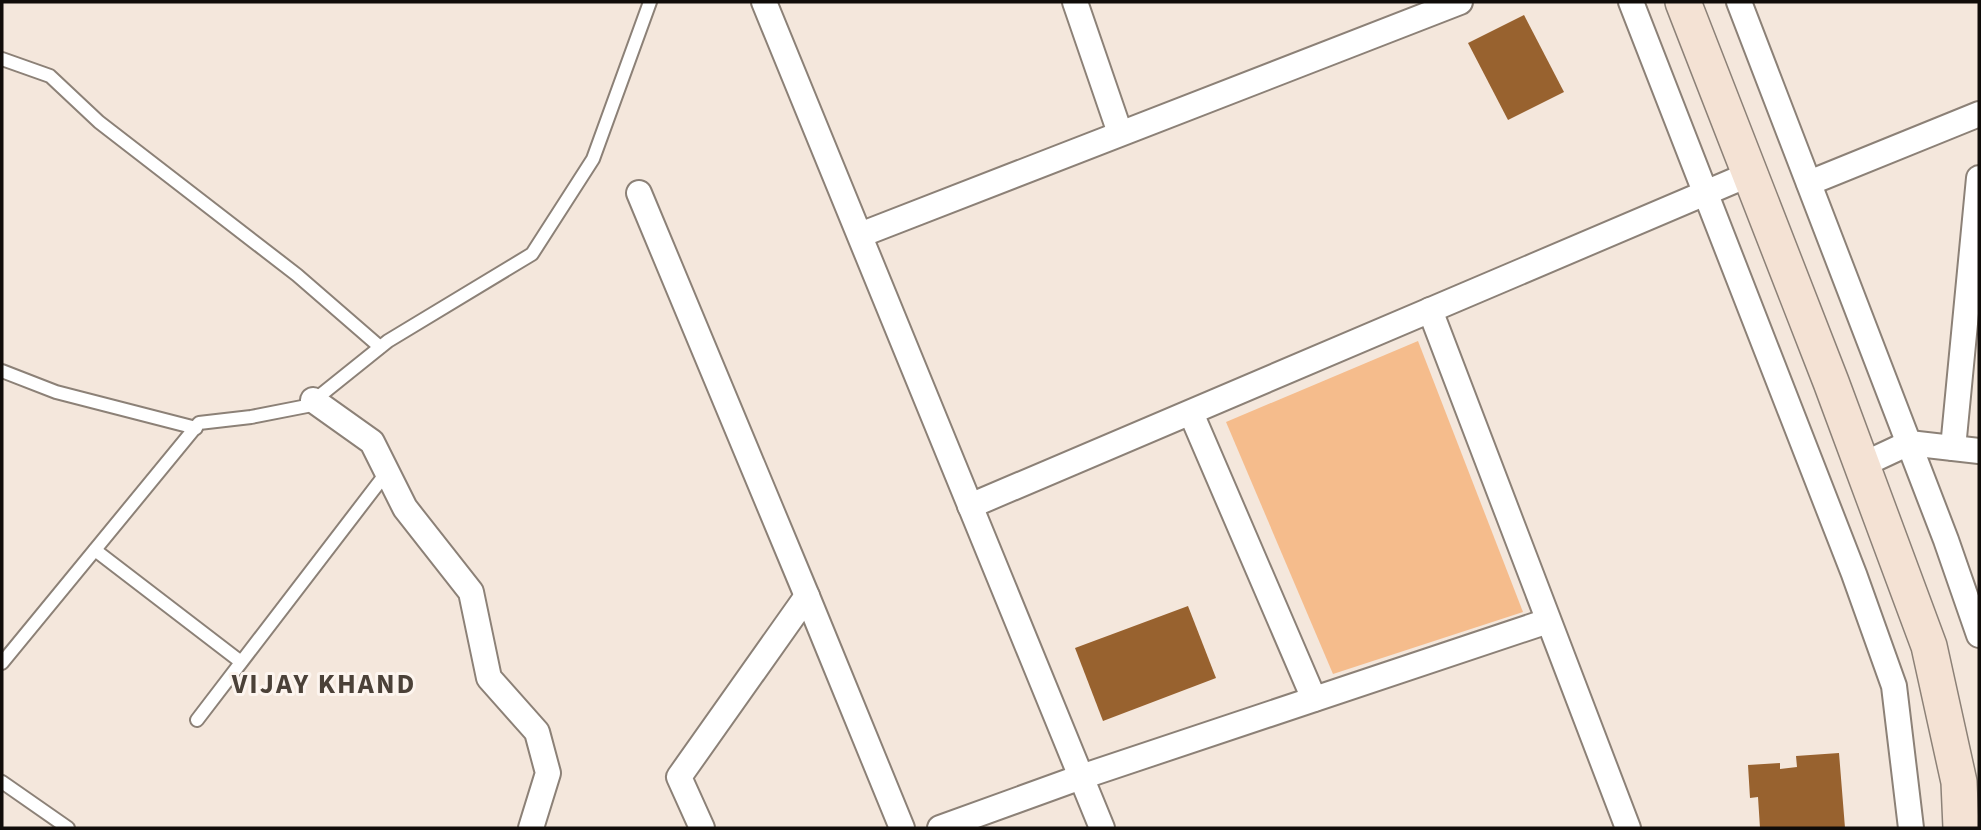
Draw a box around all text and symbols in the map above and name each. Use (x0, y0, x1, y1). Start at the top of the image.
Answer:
district label: VIJAY KHAND (231, 664, 416, 704)

